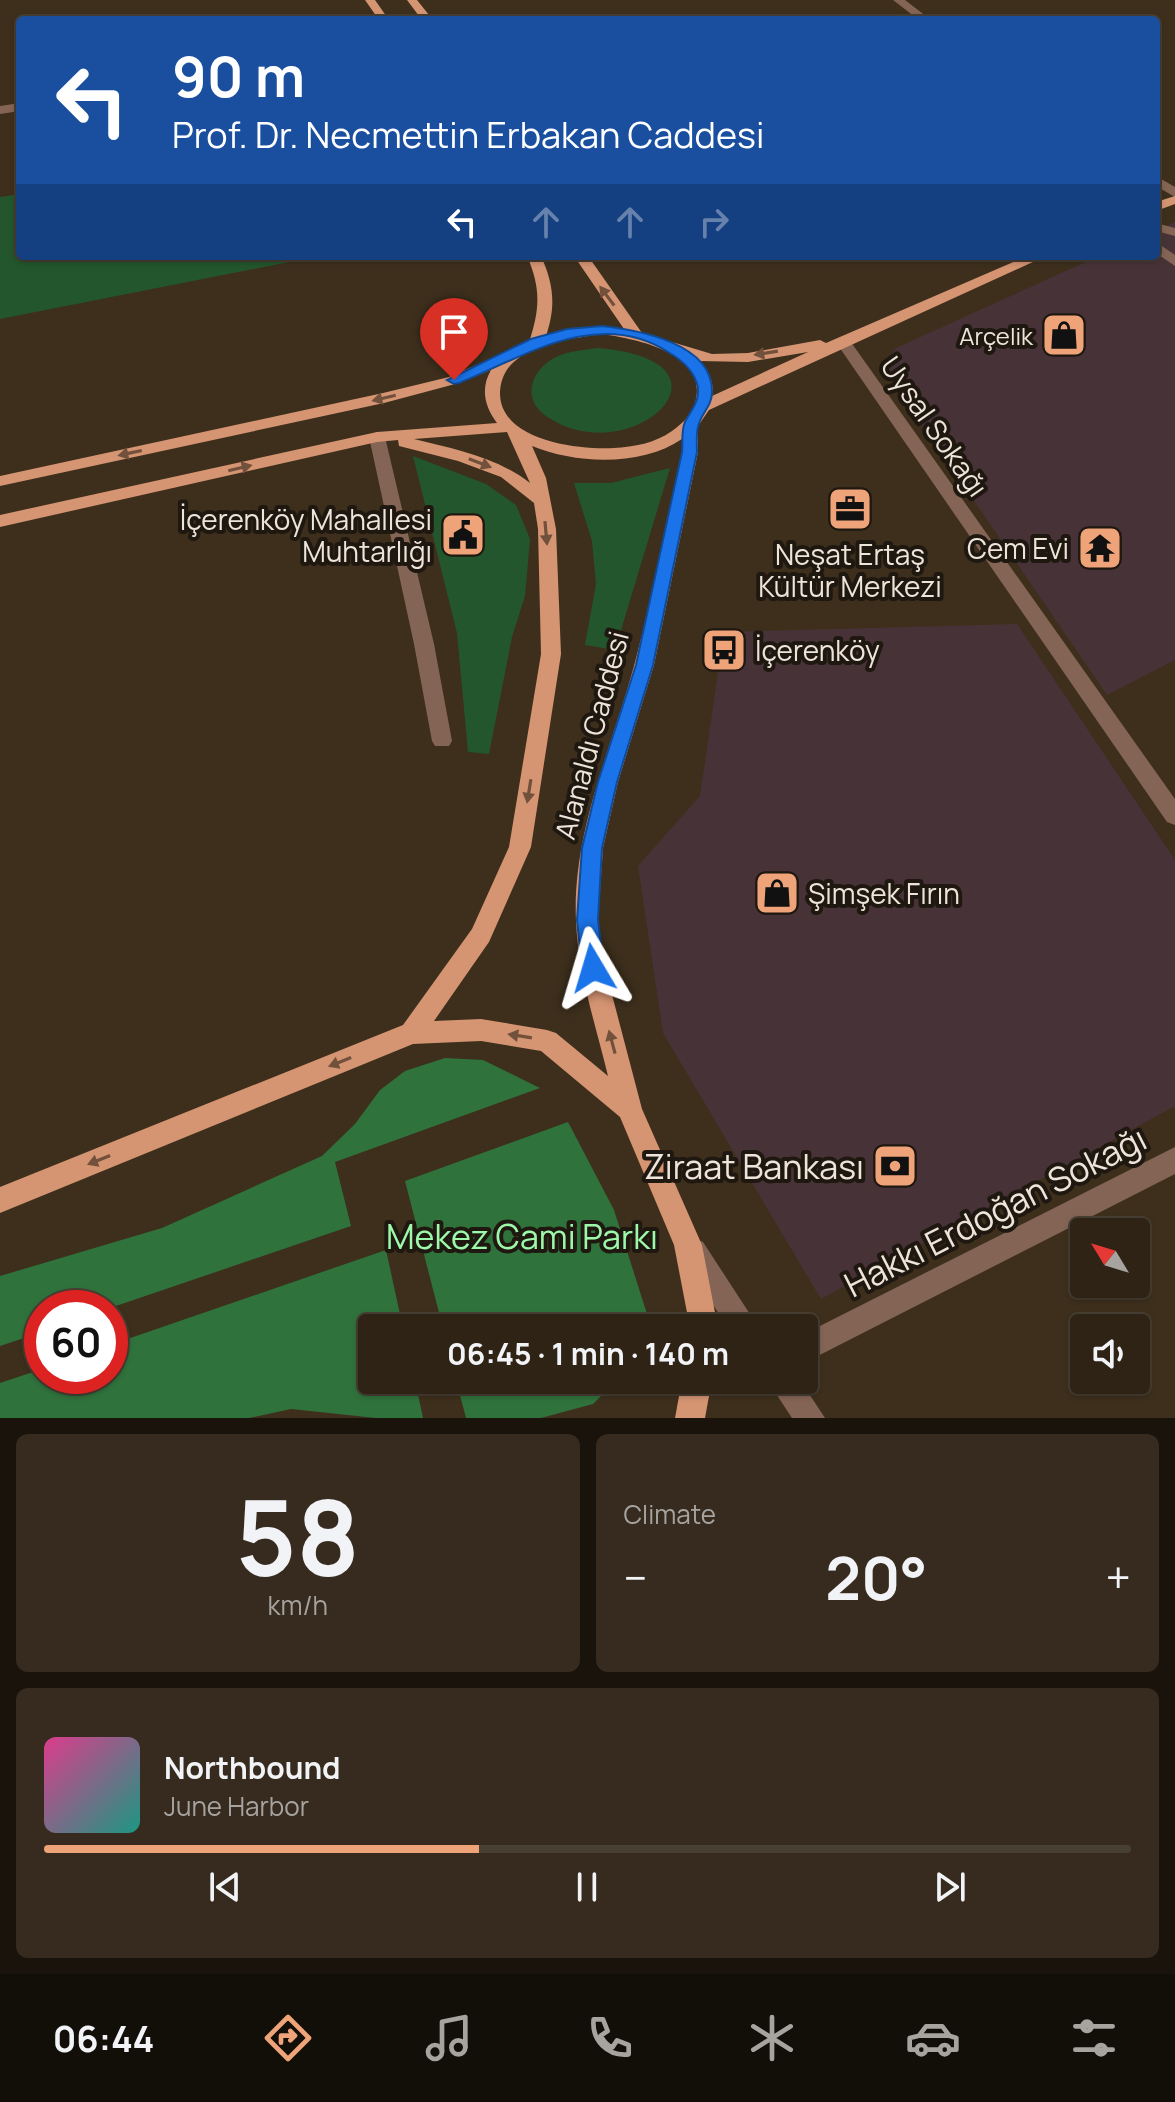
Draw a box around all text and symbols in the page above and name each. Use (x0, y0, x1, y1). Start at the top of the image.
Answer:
text: 90 m (172, 37, 305, 114)
icon: left (40, 48, 144, 152)
text: Prof. Dr. Necmettin Erbakan Caddesi (172, 110, 764, 159)
icon: left (440, 200, 484, 244)
icon: ahead (524, 200, 568, 244)
icon: ahead (608, 200, 652, 244)
icon: right (692, 200, 736, 244)
one-way arrow (599, 285, 615, 307)
pin (420, 298, 488, 380)
icon: arrive (432, 310, 476, 354)
shop icon: Arçelik (1040, 311, 1088, 359)
place label: Arçelik (959, 319, 1034, 352)
one-way arrow (753, 347, 778, 360)
street label: Uysal Sokağı (873, 348, 997, 504)
one-way arrow (372, 392, 397, 405)
one-way arrow (117, 447, 142, 460)
one-way arrow (468, 457, 492, 470)
one-way arrow (228, 461, 253, 474)
office icon: Neşat Ertaş Kültür Merkezi (826, 485, 874, 533)
place label: İçerenköy Mahallesi Muhtarlığı (180, 500, 432, 570)
public building icon: İçerenköy Mahallesi Muhtarlığı (439, 511, 487, 559)
one-way arrow (540, 521, 553, 546)
temple icon: Cem Evi (1076, 524, 1124, 572)
place label: Cem Evi (967, 529, 1069, 567)
place label: Neşat Ertaş Kültür Merkezi (758, 535, 942, 605)
bus stop icon: İçerenköy (700, 626, 748, 674)
street label: Alanaldı Caddesi (545, 627, 637, 843)
place label: İçerenköy (755, 631, 880, 669)
one-way arrow (522, 778, 535, 803)
shop icon: Şimşek Fırın (753, 869, 801, 917)
place label: Şimşek Fırın (808, 874, 960, 912)
position arrow (551, 926, 635, 1010)
one-way arrow (605, 1029, 617, 1054)
one-way arrow (507, 1030, 532, 1042)
one-way arrow (328, 1056, 352, 1069)
street label: Hakkı Erdoğan Sokağı (836, 1115, 1154, 1307)
bank icon: Ziraat Bankası (871, 1142, 919, 1190)
place label: Ziraat Bankası (644, 1143, 864, 1189)
one-way arrow (87, 1154, 111, 1167)
park label: Mekez Cami Parkı (386, 1213, 658, 1259)
north arrow (1070, 1218, 1150, 1298)
map controls (1070, 1218, 1150, 1394)
speed limit sign: 60 (24, 1290, 128, 1394)
button: sound (1070, 1314, 1150, 1394)
text: 06:45 · 1 min · 140 m (447, 1333, 729, 1374)
text: 58 (235, 1464, 360, 1606)
text: Climate (624, 1496, 716, 1532)
text: 20° (825, 1536, 928, 1618)
text: − (624, 1547, 647, 1607)
text: + (1106, 1547, 1131, 1607)
text: km/h (268, 1587, 328, 1623)
text: Northbound (164, 1747, 341, 1788)
text: June Harbor (164, 1788, 309, 1824)
icon: previous (203, 1865, 247, 1909)
icon: pause (565, 1865, 609, 1909)
icon: next (928, 1865, 972, 1909)
icon: directions (260, 2010, 316, 2066)
icon: music (421, 2010, 477, 2066)
icon: phone (582, 2010, 638, 2066)
icon: climate (744, 2010, 800, 2066)
icon: car (905, 2010, 961, 2066)
icon: filters (1066, 2010, 1122, 2066)
text: 06:44 (53, 2014, 154, 2063)

